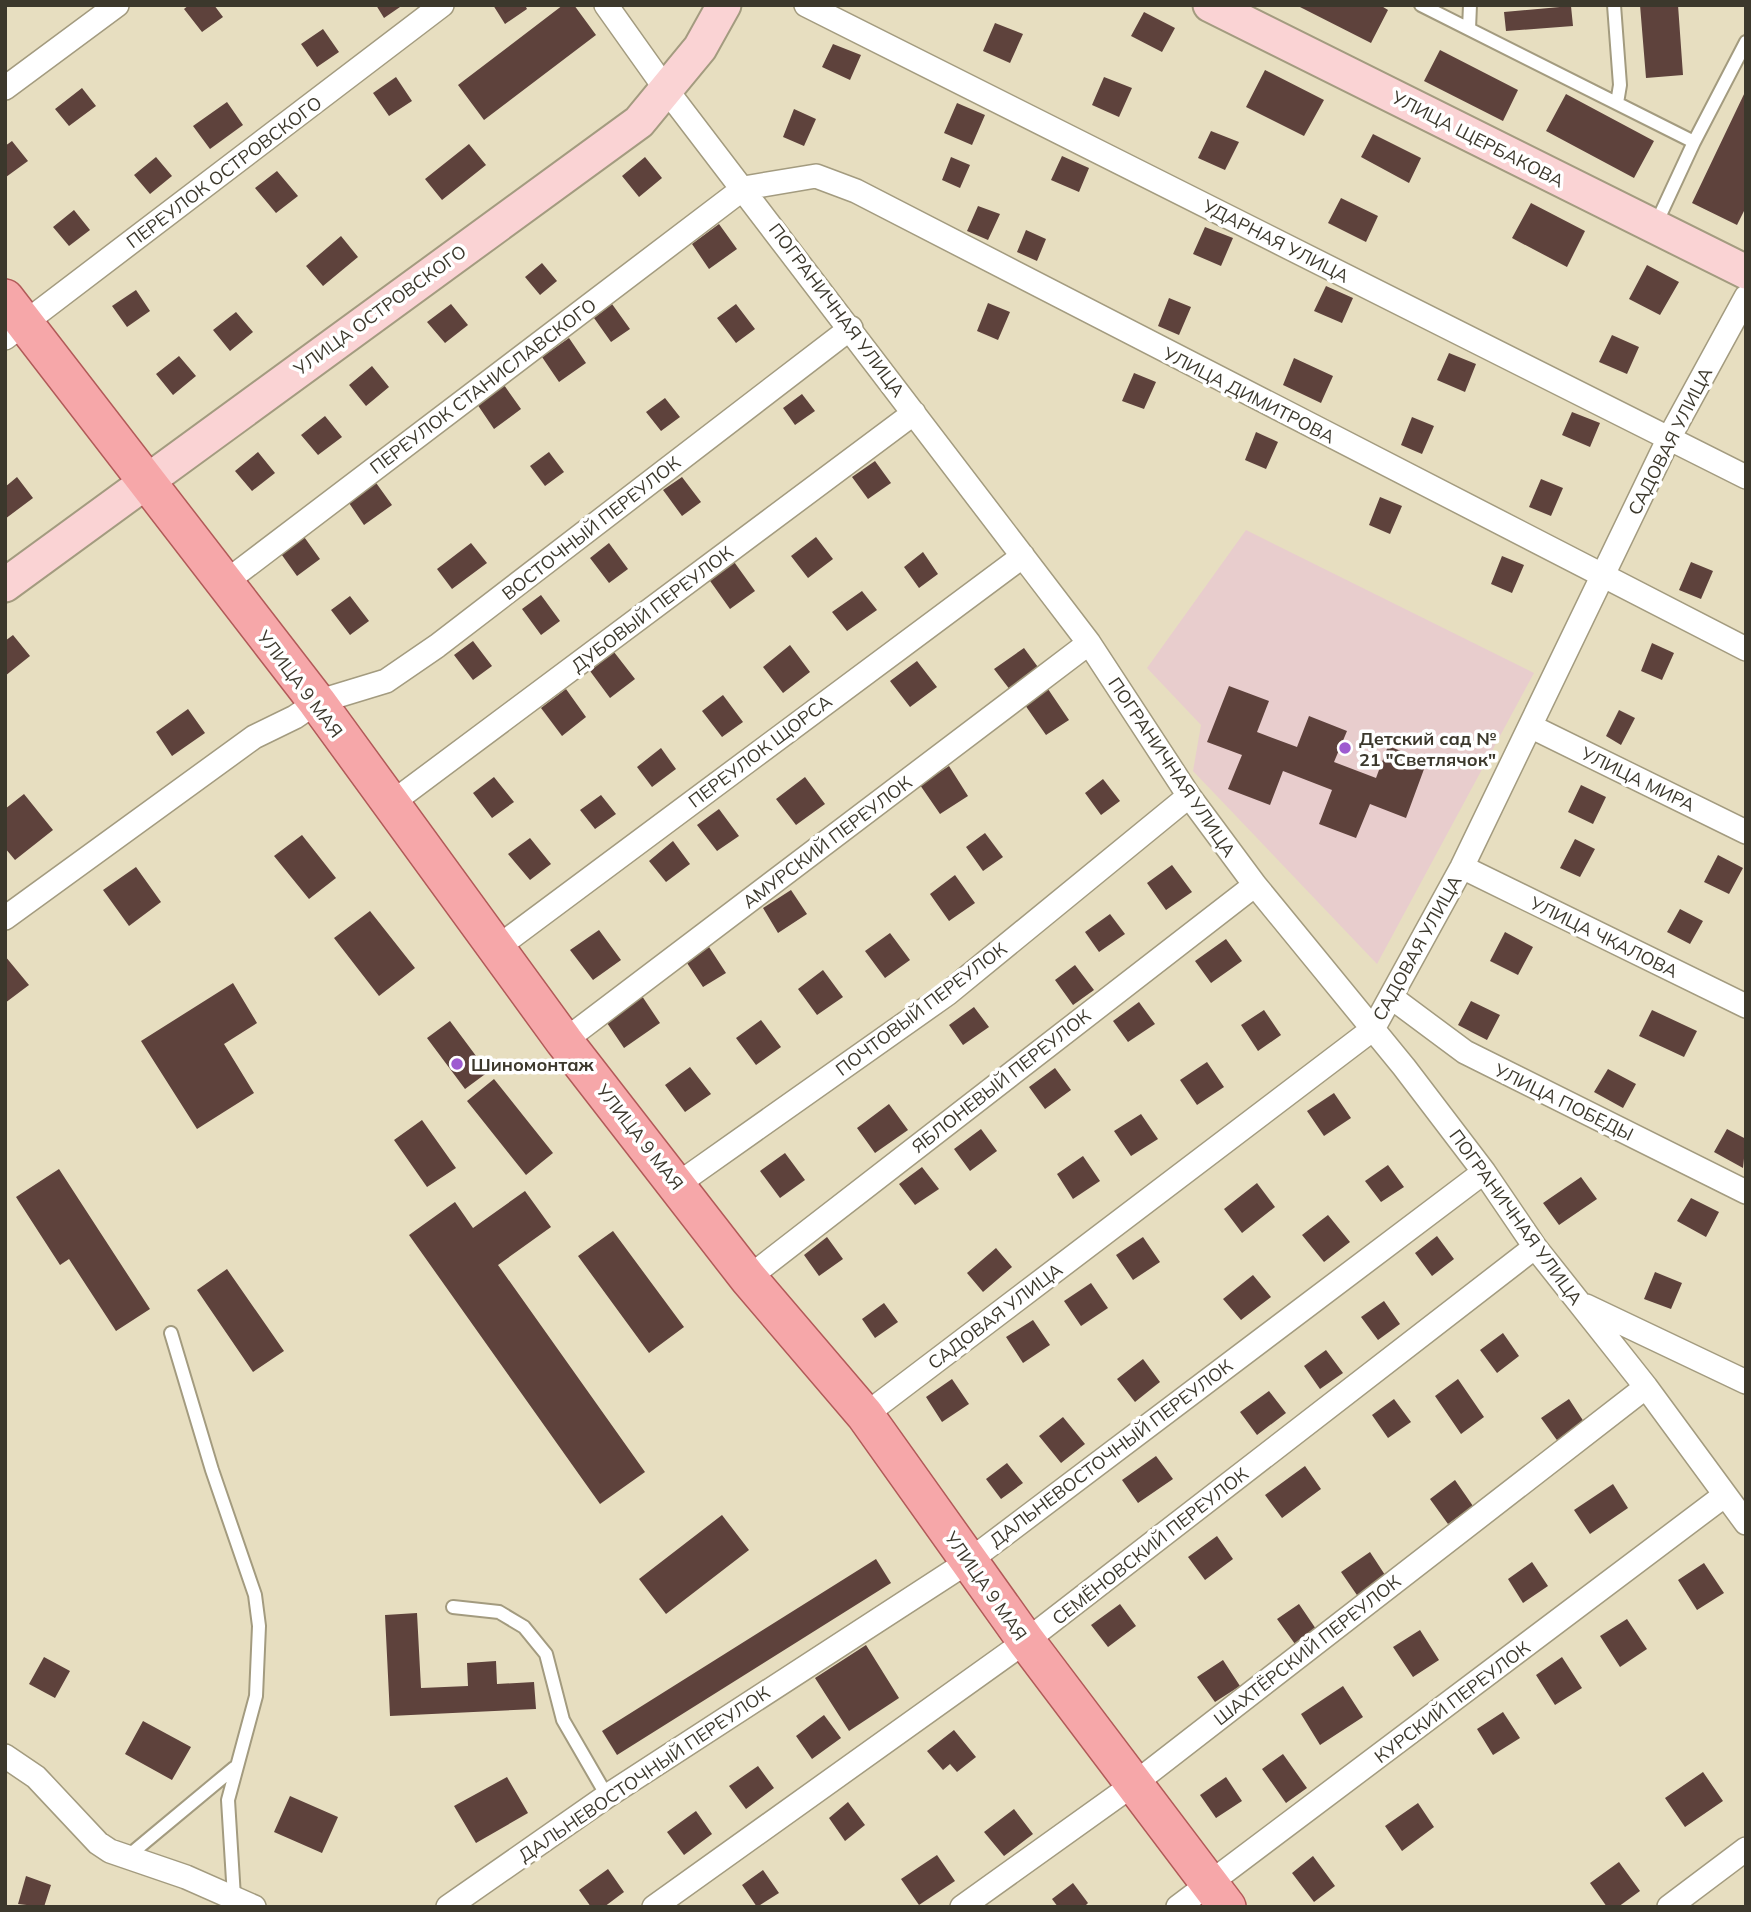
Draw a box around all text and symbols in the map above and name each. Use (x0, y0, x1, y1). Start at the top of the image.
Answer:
street label: УЛИЦА ЩЕРБАКОВА (1387, 85, 1568, 192)
street label: ПЕРЕУЛОК ОСТРОВСКОГО (122, 91, 326, 253)
street label: УДАРНАЯ УЛИЦА (1198, 194, 1353, 288)
street label: ПОГРАНИЧНАЯ УЛИЦА (764, 218, 910, 402)
street label: УЛИЦА ОСТРОВСКОГО (288, 240, 471, 381)
street label: ПЕРЕУЛОК СТАНИСЛАВСКОГО (365, 293, 601, 479)
street label: УЛИЦА ДИМИТРОВА (1158, 341, 1339, 448)
street label: САДОВАЯ УЛИЦА (1623, 363, 1717, 519)
street label: ВОСТОЧНЫЙ ПЕРЕУЛОК (497, 451, 685, 605)
street label: ДУБОВЫЙ ПЕРЕУЛОК (567, 541, 738, 677)
street label: УЛИЦА 9 МАЯ (252, 625, 348, 742)
street label: ПОГРАНИЧНАЯ УЛИЦА (1103, 673, 1241, 861)
street label: ПЕРЕУЛОК ЩОРСА (684, 690, 836, 812)
place label: Детский сад № 21 "Светлячок" (1359, 727, 1496, 771)
marker: Детский сад № 21 "Светлячок" (1337, 740, 1353, 756)
street label: УЛИЦА МИРА (1576, 741, 1699, 817)
street label: АМУРСКИЙ ПЕРЕУЛОК (738, 771, 916, 913)
street label: САДОВАЯ УЛИЦА (1367, 871, 1467, 1025)
street label: УЛИЦА ЧКАЛОВА (1525, 891, 1682, 983)
street label: ПОЧТОВЫЙ ПЕРЕУЛОК (831, 937, 1011, 1081)
street label: ЯБЛОНЕВЫЙ ПЕРЕУЛОК (907, 1004, 1095, 1158)
place label: Шиномонтаж (471, 1053, 595, 1076)
marker: Шиномонтаж (449, 1056, 465, 1072)
street label: УЛИЦА ПОБЕДЫ (1490, 1058, 1637, 1146)
street label: УЛИЦА 9 МАЯ (591, 1079, 688, 1195)
street label: ПОГРАНИЧНАЯ УЛИЦА (1444, 1125, 1588, 1309)
street label: САДОВАЯ УЛИЦА (923, 1258, 1067, 1374)
street label: ДАЛЬНЕВОСТОЧНЫЙ ПЕРЕУЛОК (985, 1354, 1237, 1552)
street label: СЕМЁНОВСКИЙ ПЕРЕУЛОК (1047, 1462, 1253, 1630)
street label: УЛИЦА 9 МАЯ (939, 1526, 1032, 1645)
street label: ШАХТЁРСКИЙ ПЕРЕУЛОК (1209, 1570, 1405, 1730)
street label: КУРСКИЙ ПЕРЕУЛОК (1370, 1636, 1535, 1768)
street label: ДАЛЬНЕВОСТОЧНЫЙ ПЕРЕУЛОК (514, 1681, 774, 1867)

